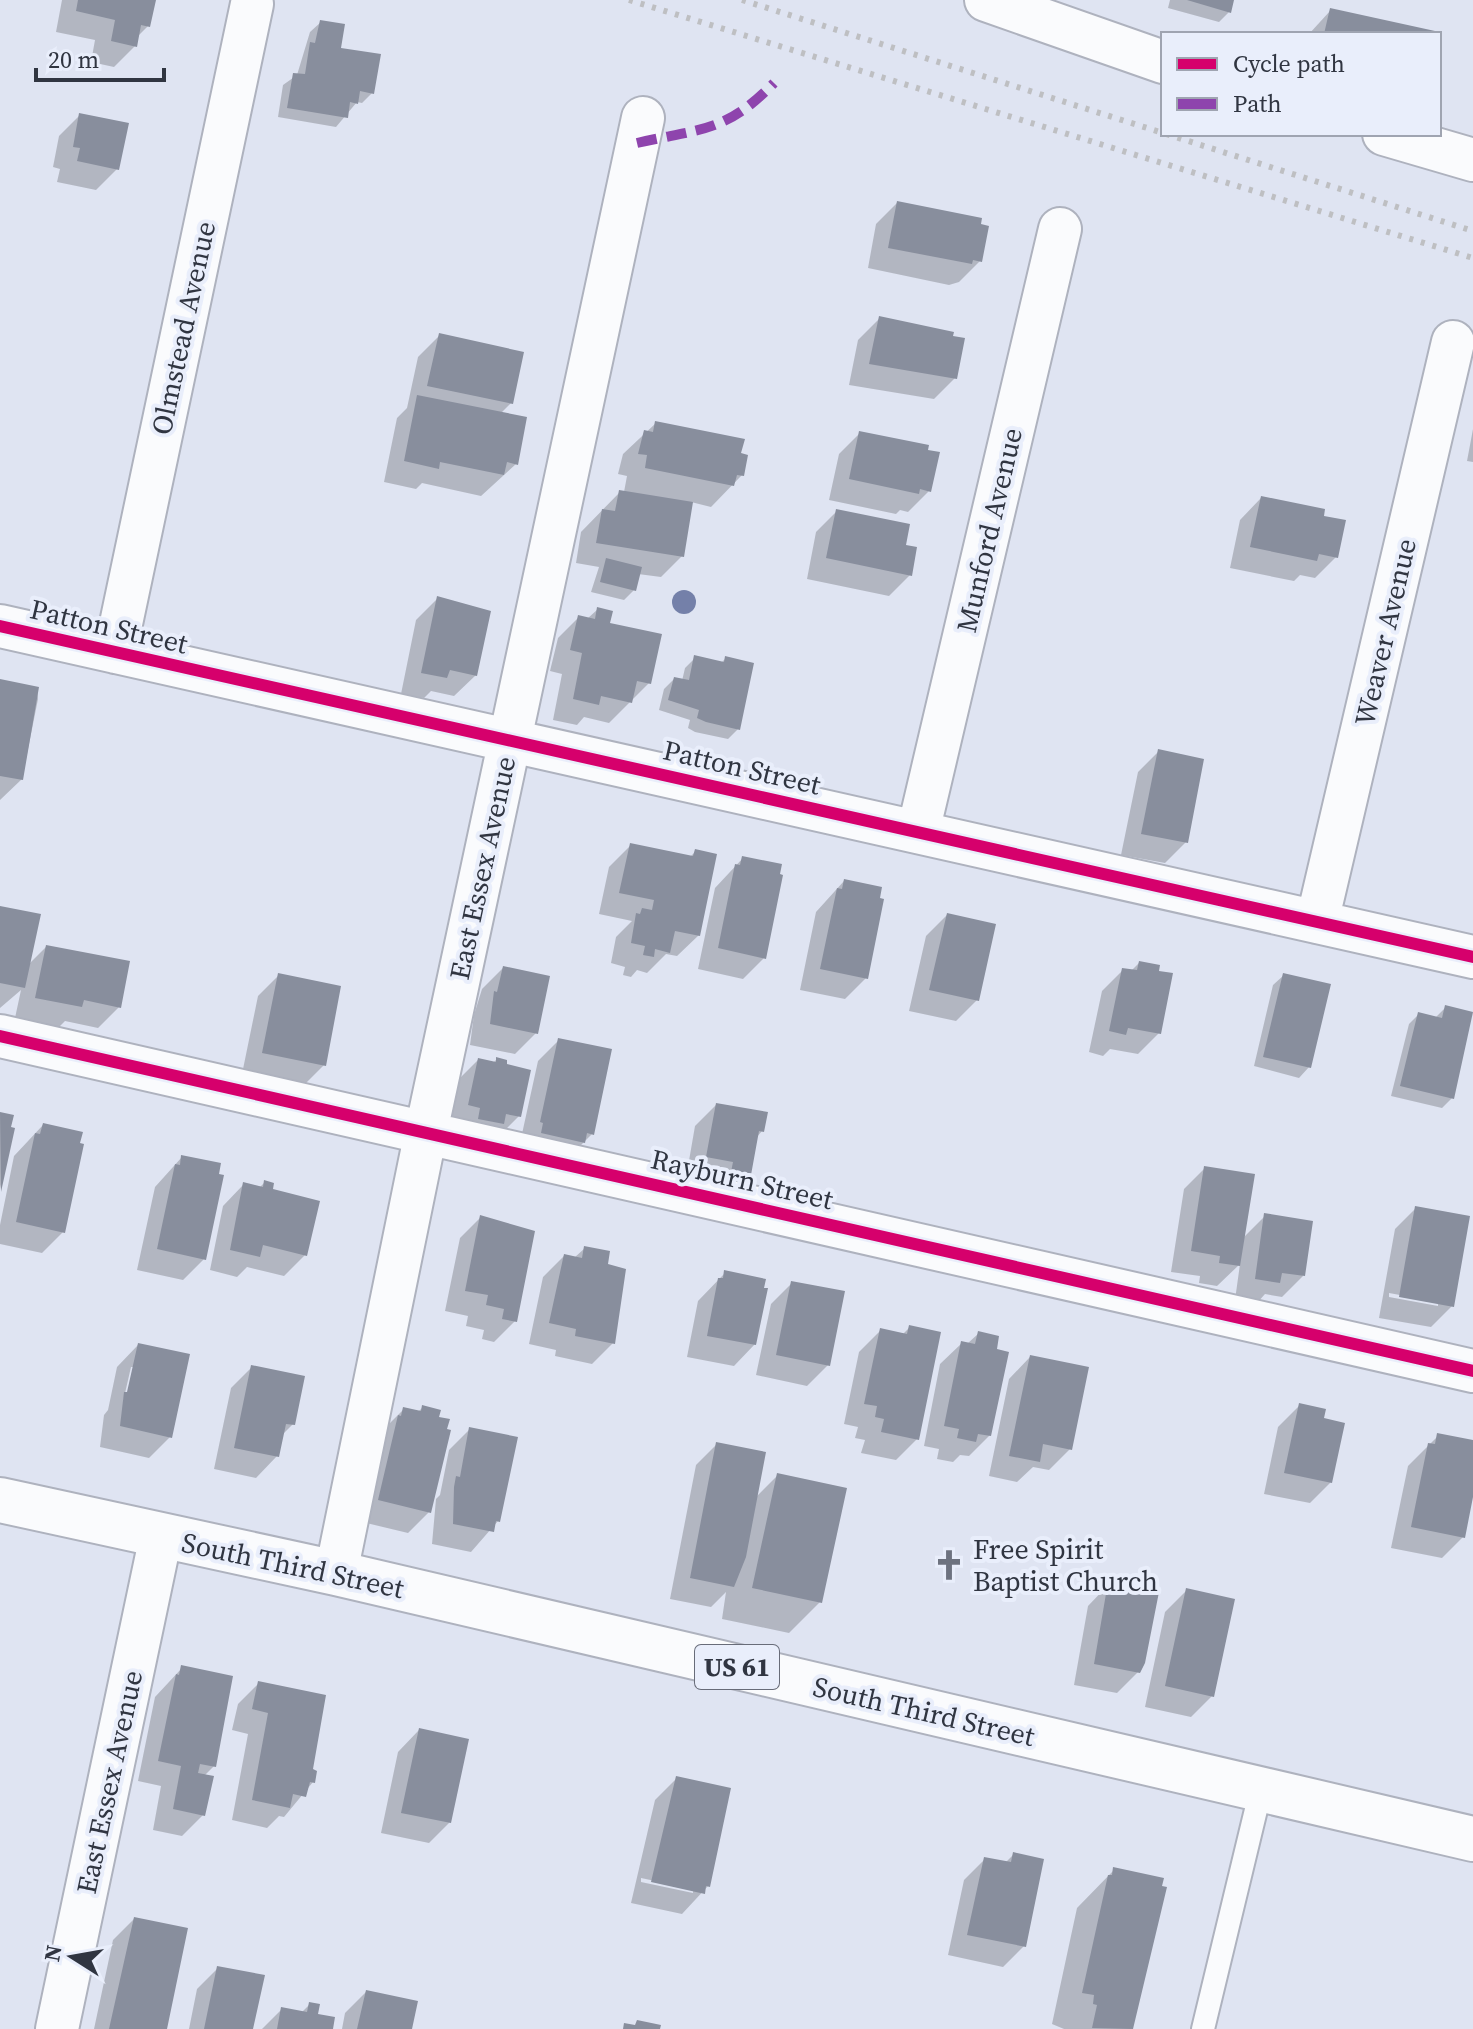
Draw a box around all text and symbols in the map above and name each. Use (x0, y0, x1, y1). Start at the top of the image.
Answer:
scale bar (36, 32, 164, 82)
legend (1161, 32, 1441, 136)
text: 20 m (48, 43, 99, 76)
text: Cycle path (1233, 47, 1345, 80)
text: Path (1233, 87, 1282, 120)
street label: Olmstead Avenue (142, 218, 224, 438)
street label: Munford Avenue (947, 424, 1031, 636)
street label: Weaver Avenue (1345, 535, 1425, 729)
street label: Patton Street (27, 589, 192, 663)
street label: Patton Street (660, 730, 825, 804)
street label: East Essex Avenue (440, 753, 524, 983)
street label: Rayburn Street (647, 1140, 838, 1219)
street label: South Third Street (178, 1523, 408, 1607)
place label: Free Spirit Baptist Church (973, 1530, 1158, 1600)
church icon: Free Spirit Baptist Church (932, 1548, 966, 1582)
road number: US 61 (695, 1645, 779, 1689)
street label: East Essex Avenue (67, 1667, 151, 1897)
street label: South Third Street (810, 1667, 1039, 1755)
north arrow (32, 1917, 112, 1997)
text: N (36, 1942, 69, 1964)

